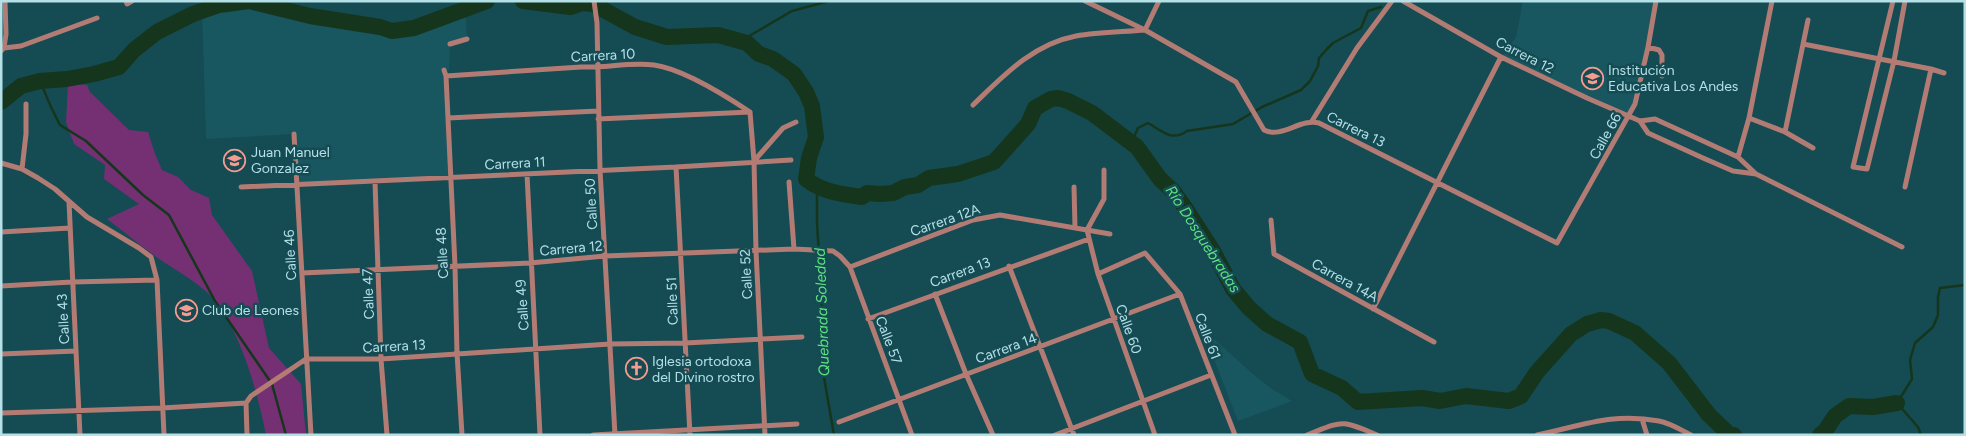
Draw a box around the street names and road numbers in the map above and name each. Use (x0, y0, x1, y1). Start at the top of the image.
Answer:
street label: Carrera 12 (1493, 34, 1557, 77)
street label: Carrera 10 (570, 45, 636, 66)
street label: Carrera 13 (1324, 108, 1388, 151)
street label: Calle 66 (1586, 110, 1625, 162)
street label: Carrera 11 (484, 153, 546, 174)
street label: Calle 50 (582, 178, 601, 230)
street label: Carrera 12A (908, 200, 983, 240)
street label: Calle 48 (433, 227, 452, 279)
street label: Calle 46 (281, 229, 300, 281)
street label: Carrera 12 (539, 237, 603, 260)
street label: Calle 52 (737, 248, 756, 300)
street label: Carrera 13 (928, 254, 993, 291)
street label: Carrera 14A (1308, 255, 1382, 306)
street label: Calle 47 (359, 268, 378, 320)
street label: Calle 51 (663, 277, 682, 325)
street label: Calle 49 (512, 279, 533, 331)
street label: Calle 43 (54, 293, 73, 345)
street label: Calle 60 (1112, 302, 1145, 356)
street label: Calle 61 (1191, 311, 1224, 362)
street label: Calle 57 (872, 314, 906, 367)
street label: Carrera 14 (973, 329, 1040, 367)
street label: Carrera 13 (362, 336, 426, 357)

